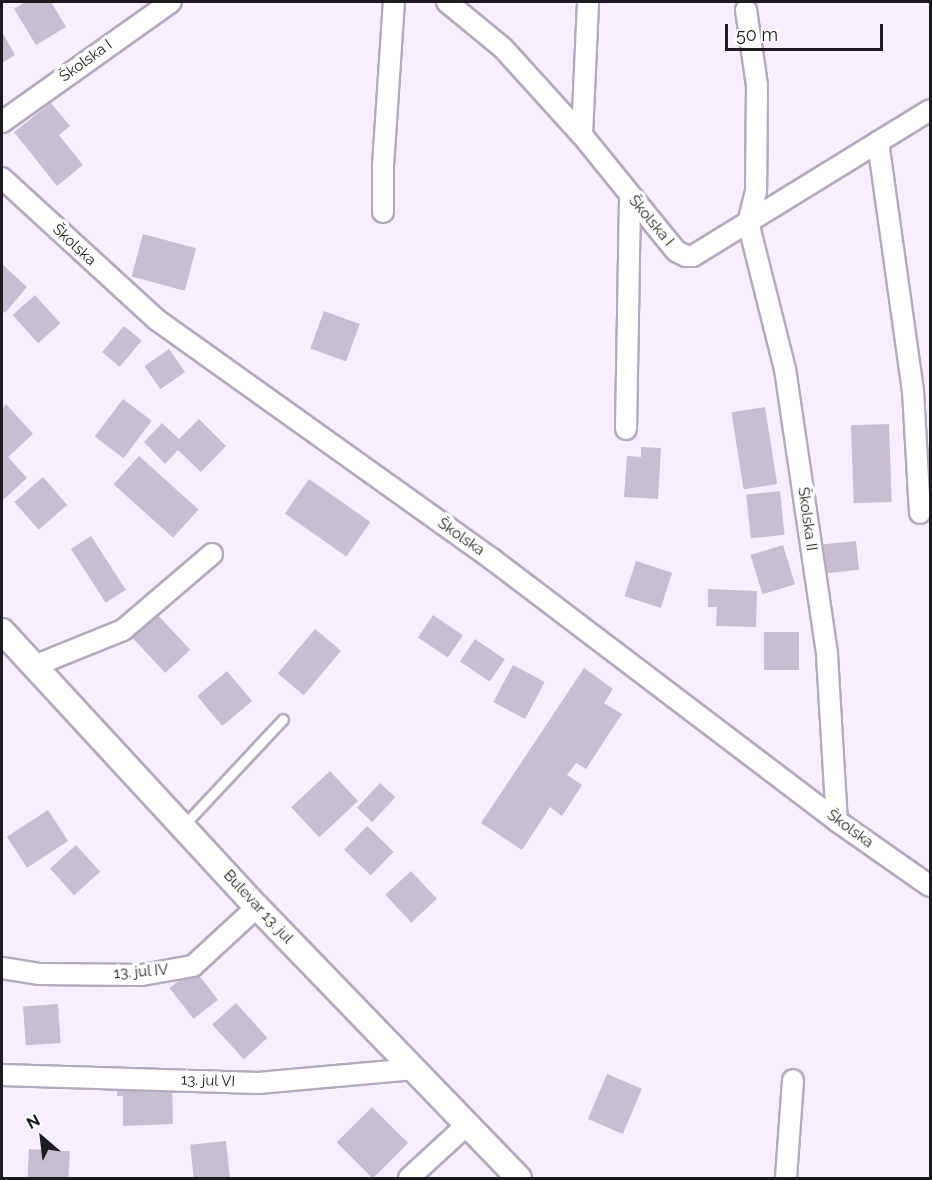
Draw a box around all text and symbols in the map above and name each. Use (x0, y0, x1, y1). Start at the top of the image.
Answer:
scale bar (728, 12, 886, 50)
text: 50 m (736, 24, 778, 45)
street label: Školska I (56, 36, 116, 86)
street label: Školska I (625, 192, 677, 250)
street label: Školska (48, 220, 100, 270)
street label: Školska II (794, 486, 820, 552)
street label: Školska (434, 514, 488, 560)
street label: Školska (823, 806, 877, 852)
street label: Bulevar 13. jul (219, 866, 297, 948)
street label: 13. jul IV (113, 961, 169, 983)
street label: 13. jul VI (180, 1071, 236, 1091)
north arrow (12, 1108, 72, 1168)
text: N (23, 1110, 43, 1133)

